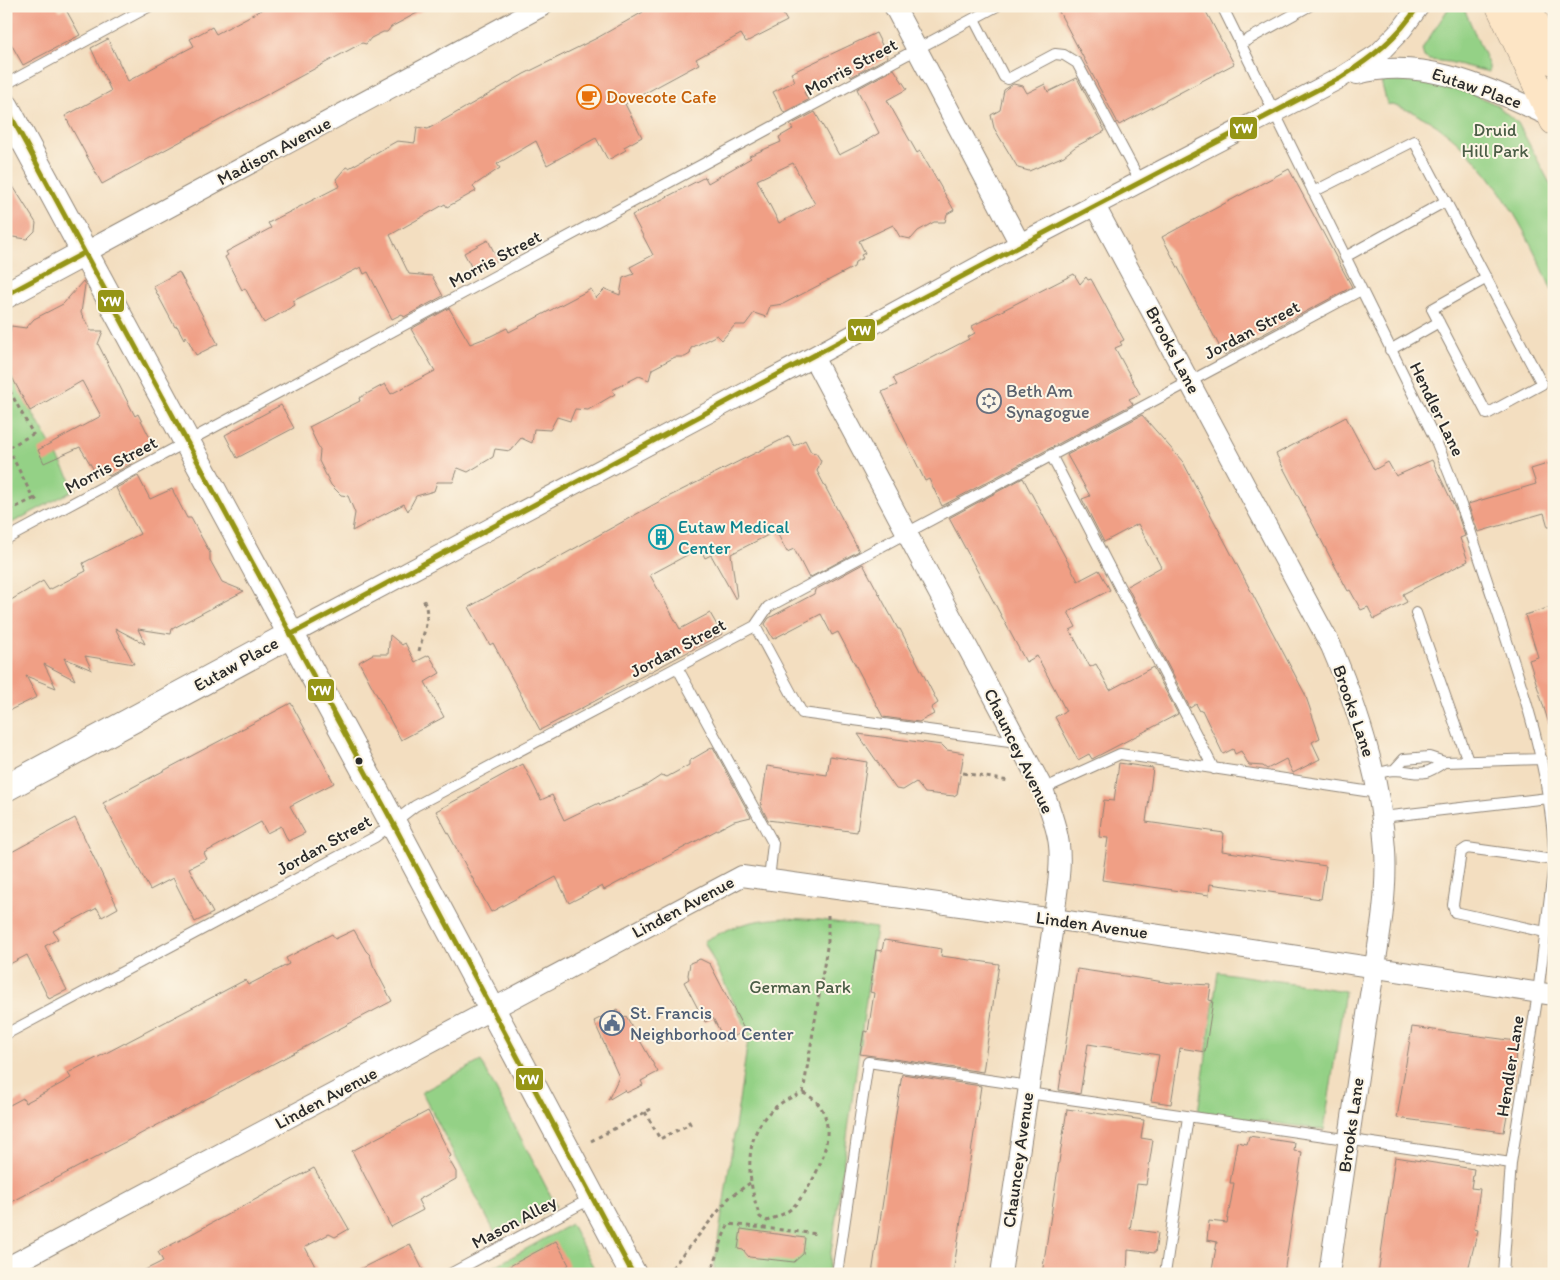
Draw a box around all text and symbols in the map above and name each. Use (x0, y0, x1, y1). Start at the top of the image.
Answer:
street label: Morris Street (801, 33, 901, 101)
street label: Eutaw Place (1429, 62, 1525, 114)
cafe icon: Dovecote Cafe (576, 84, 602, 110)
place label: Dovecote Cafe (606, 86, 717, 108)
street label: Madison Avenue (213, 112, 335, 190)
line badge: YW (1229, 116, 1258, 140)
park label: Druid Hill Park (1462, 119, 1529, 162)
text: YW (1232, 120, 1253, 137)
street label: Morris Street (445, 225, 545, 293)
line badge: YW (97, 289, 125, 313)
text: YW (100, 293, 121, 310)
street label: Jordan Street (1200, 295, 1304, 364)
street label: Brooks Lane (1141, 303, 1205, 397)
line badge: YW (847, 318, 876, 342)
text: YW (850, 322, 871, 339)
street label: Hendler Lane (1405, 358, 1469, 460)
place label: Beth Am Synagogue (1006, 380, 1090, 423)
synagogue icon: Beth Am Synagogue (976, 388, 1002, 414)
street label: Morris Street (61, 431, 161, 499)
place label: Eutaw Medical Center (678, 516, 789, 559)
building icon: Eutaw Medical Center (648, 524, 674, 550)
street label: Jordan Street (626, 613, 730, 682)
street label: Eutaw Place (190, 632, 282, 696)
street label: Brooks Lane (1328, 662, 1380, 760)
line badge: YW (307, 678, 335, 702)
text: YW (310, 682, 331, 699)
street label: Chauncey Avenue (979, 685, 1059, 817)
unlabelled marker (354, 756, 364, 766)
street label: Jordan Street (273, 810, 376, 880)
street label: Linden Avenue (628, 871, 738, 943)
street label: Linden Avenue (1035, 906, 1149, 944)
park label: German Park (749, 976, 851, 998)
place label: St. Francis Neighborhood Center (630, 1002, 795, 1045)
public building icon: St. Francis Neighborhood Center (599, 1010, 625, 1036)
street label: Hendler Lane (1491, 1014, 1529, 1118)
street label: Linden Avenue (271, 1062, 381, 1134)
line badge: YW (515, 1067, 544, 1091)
text: YW (518, 1071, 539, 1088)
street label: Brooks Lane (1333, 1076, 1369, 1174)
street label: Chauncey Avenue (998, 1091, 1038, 1229)
street label: Mason Alley (468, 1190, 561, 1254)

